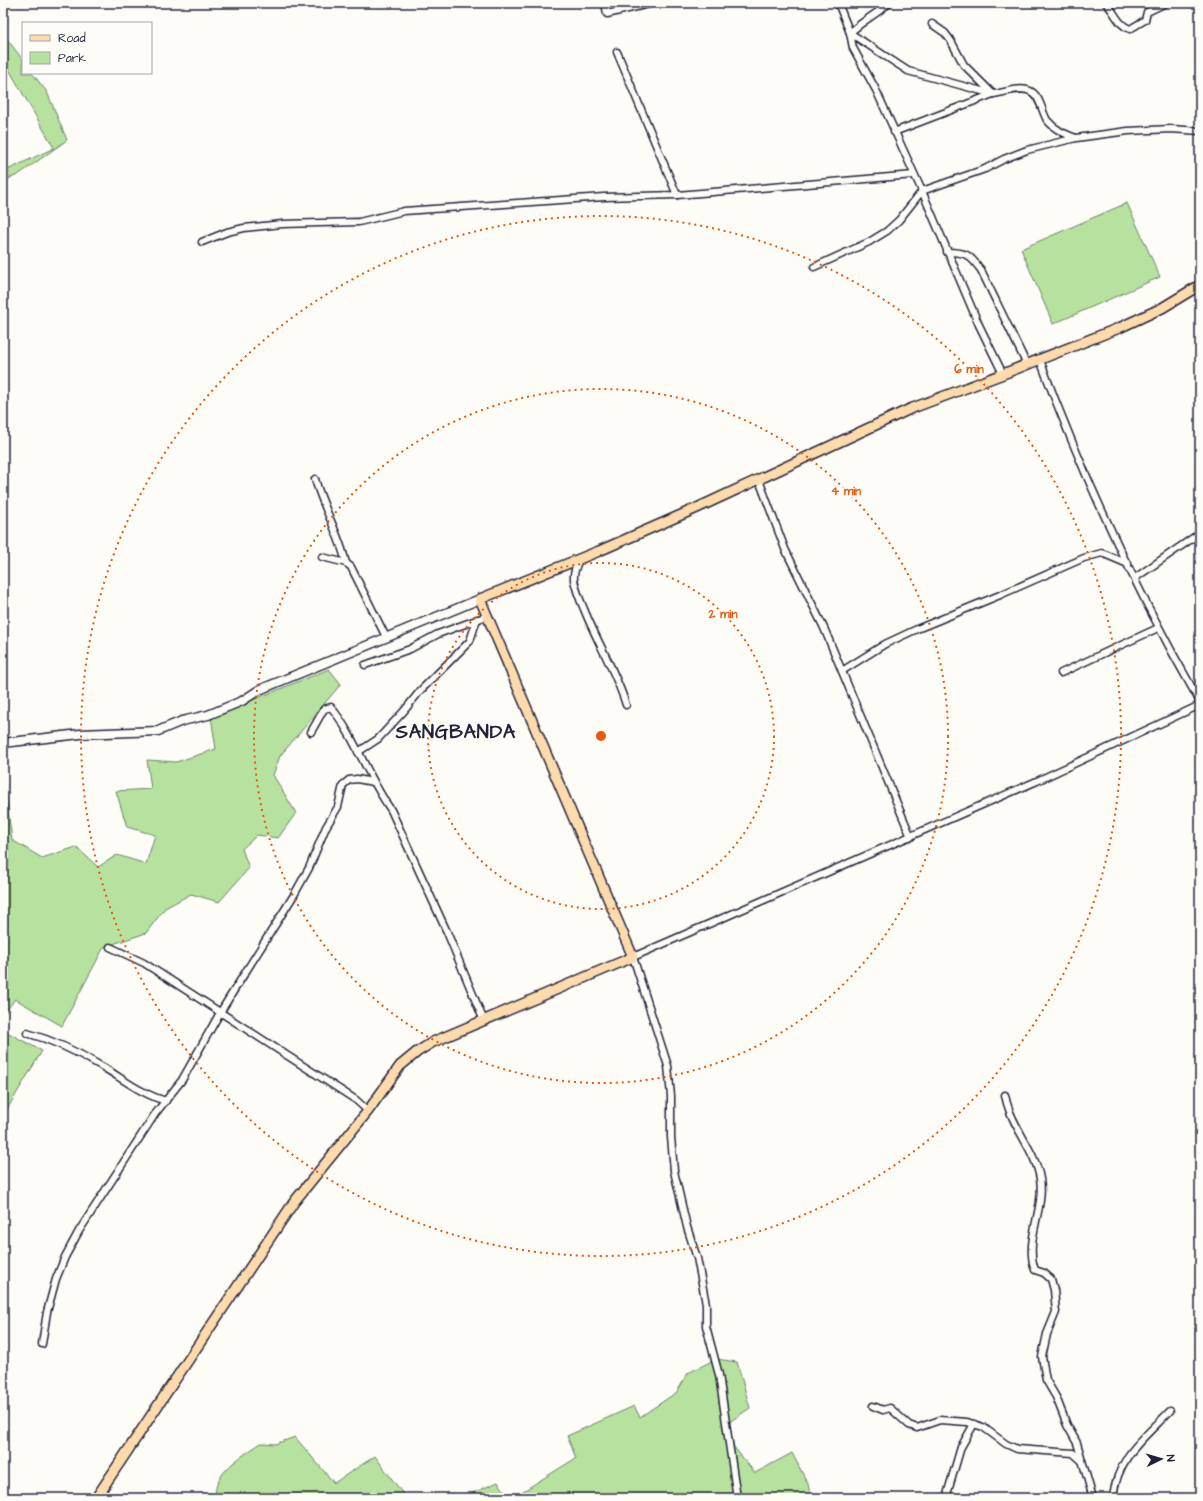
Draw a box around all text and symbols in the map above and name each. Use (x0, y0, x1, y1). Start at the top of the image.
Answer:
legend (22, 22, 152, 74)
text: Road (58, 30, 86, 47)
text: Park (58, 50, 86, 67)
text: 6 min (954, 361, 984, 378)
text: 4 min (831, 483, 861, 500)
text: 2 min (708, 606, 737, 623)
district label: SANGBANDA (395, 719, 516, 746)
centre of rings (594, 729, 608, 743)
north arrow (1141, 1439, 1181, 1479)
text: N (1163, 1454, 1178, 1462)

